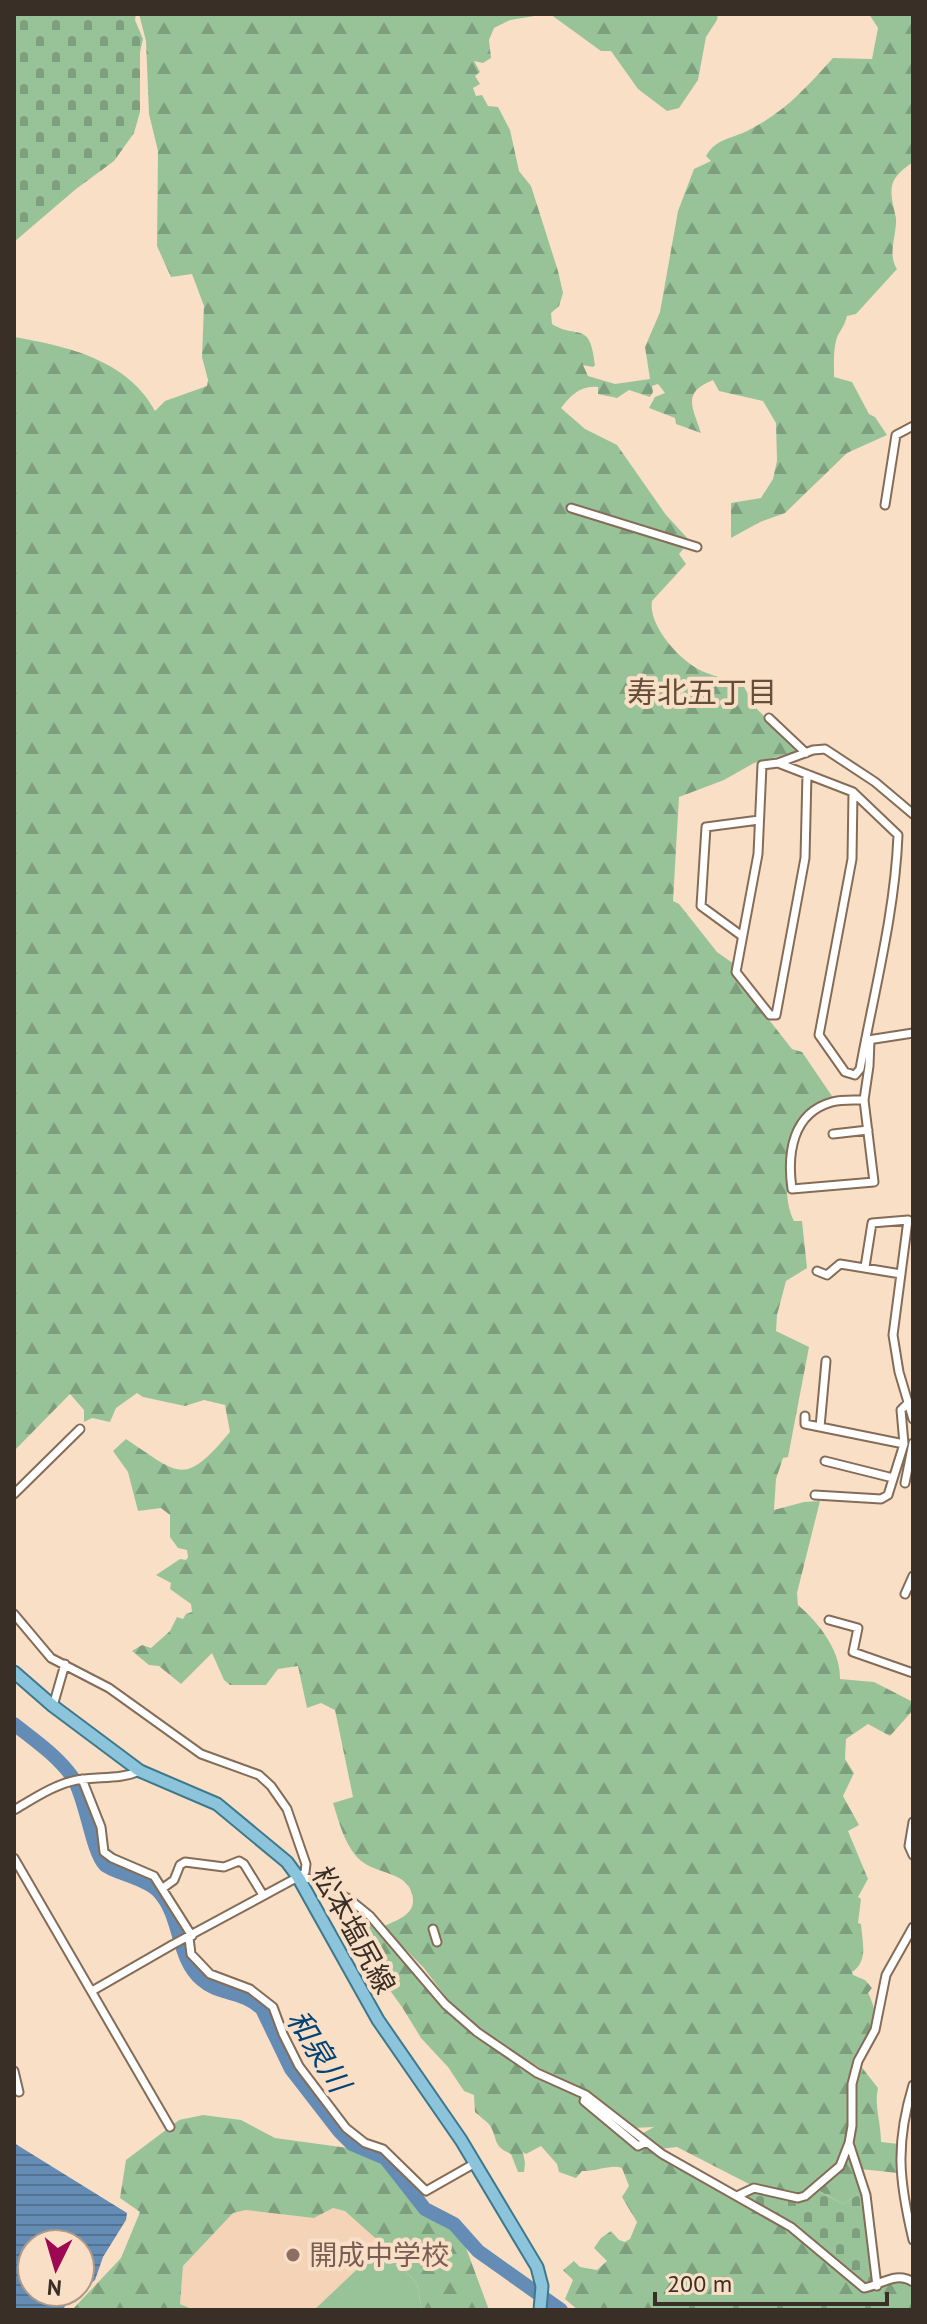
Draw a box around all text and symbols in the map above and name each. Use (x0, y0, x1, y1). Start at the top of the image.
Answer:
district label: 寿北五丁目 (627, 672, 777, 711)
street label: 松本塩尻線 (304, 1860, 405, 2000)
water label: 和泉川 (279, 2002, 361, 2101)
north arrow (16, 2228, 96, 2308)
place label: 開成中学校 (309, 2236, 449, 2273)
marker: 開成中学校 (284, 2246, 302, 2264)
scale bar (655, 2256, 887, 2306)
text: 200 m (667, 2268, 732, 2299)
text: N (46, 2273, 63, 2303)

